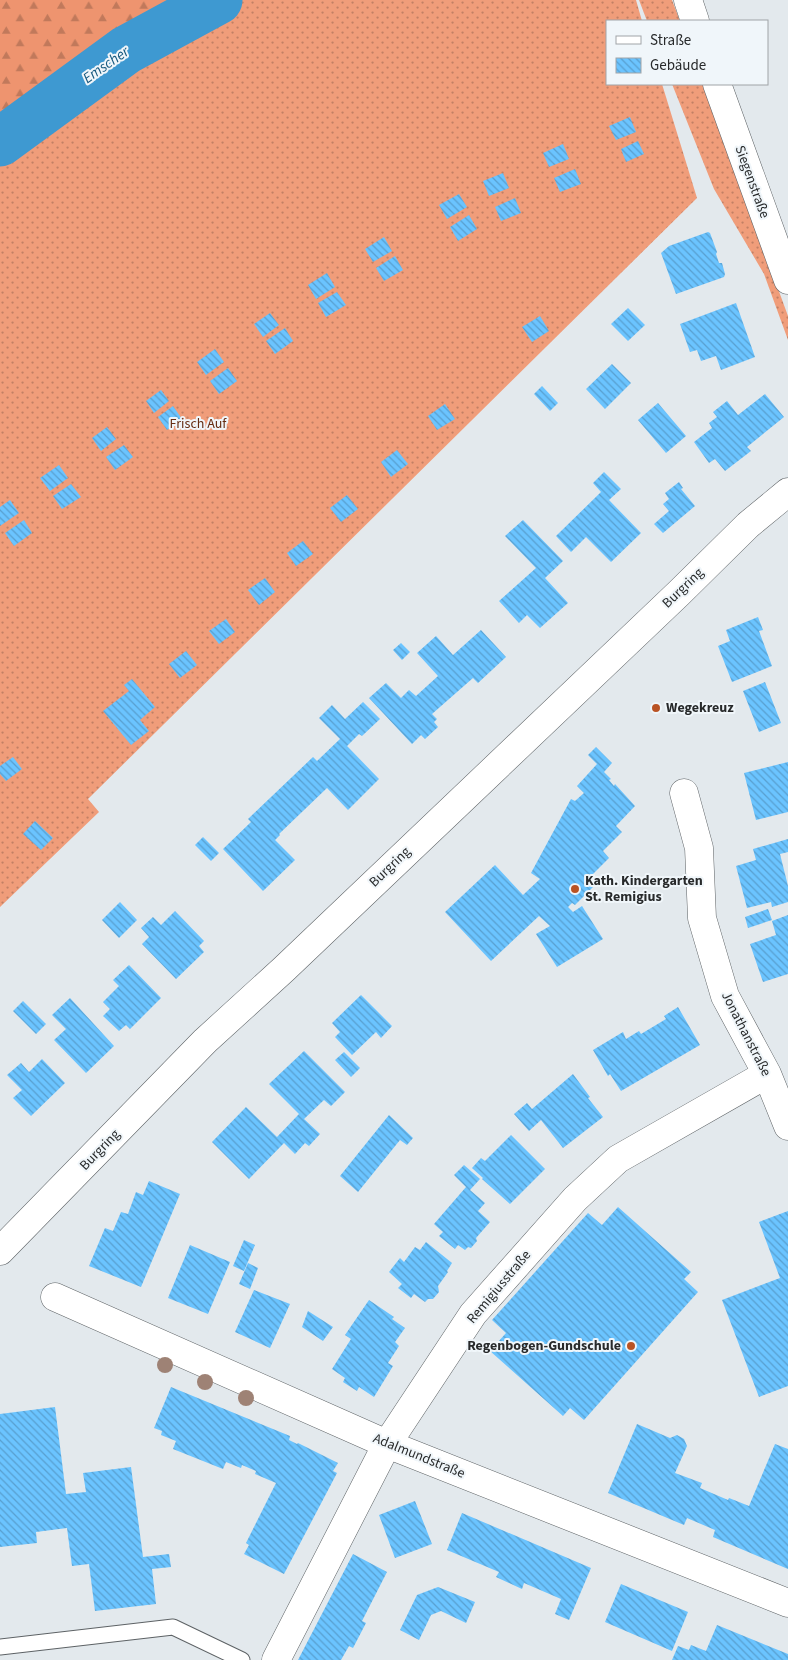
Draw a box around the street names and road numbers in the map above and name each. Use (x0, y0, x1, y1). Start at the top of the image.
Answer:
street label: Siegenstraße (730, 143, 774, 221)
street label: Burgring (658, 563, 708, 613)
street label: Burgring (365, 842, 415, 892)
street label: Jonathanstraße (716, 988, 776, 1080)
street label: Burgring (75, 1125, 125, 1175)
street label: Remigiusstraße (462, 1246, 536, 1328)
street label: Adalmundstraße (370, 1428, 468, 1484)

